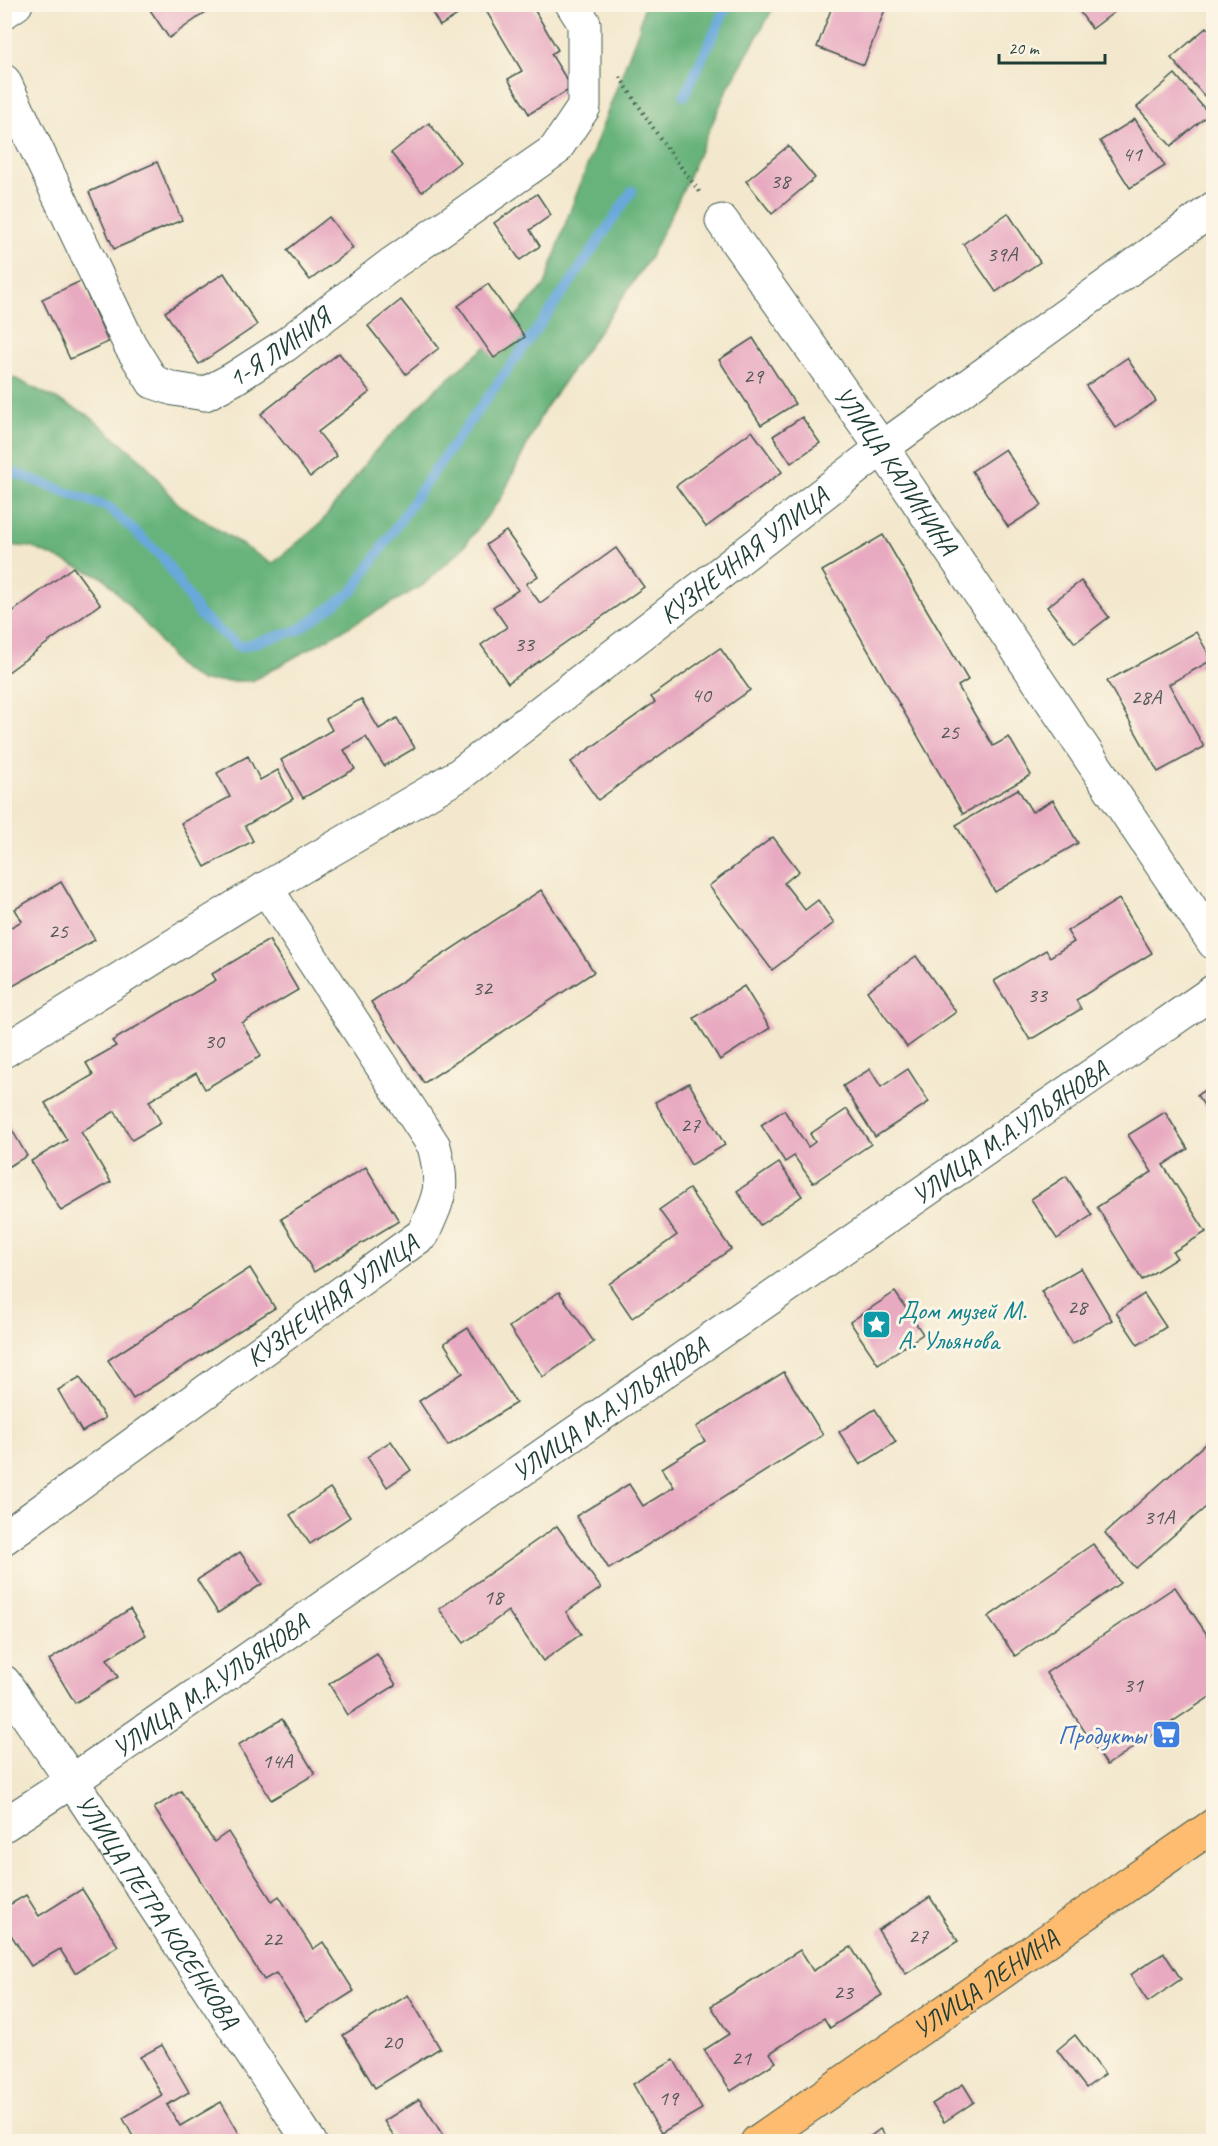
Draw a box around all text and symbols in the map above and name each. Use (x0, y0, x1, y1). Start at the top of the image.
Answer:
scale bar (999, 27, 1106, 65)
text: 20 m (1008, 37, 1041, 59)
house number: 41 (1122, 140, 1143, 168)
house number: 38 (770, 167, 792, 195)
house number: 39А (987, 240, 1018, 268)
street label: 1-Я ЛИНИЯ (222, 299, 340, 395)
house number: 29 (743, 362, 765, 390)
street label: УЛИЦА КАЛИНИНА (827, 380, 966, 563)
street label: КУЗНЕЧНАЯ УЛИЦА (653, 478, 837, 631)
house number: 33 (514, 630, 536, 658)
house number: 40 (691, 681, 713, 709)
house number: 28А (1131, 683, 1162, 711)
house number: 25 (939, 718, 960, 746)
house number: 25 (48, 917, 69, 945)
house number: 32 (472, 974, 494, 1002)
house number: 33 (1027, 981, 1049, 1009)
house number: 30 (204, 1027, 226, 1055)
street label: УЛИЦА М.А.УЛЬЯНОВА (905, 1052, 1116, 1212)
house number: 27 (680, 1111, 701, 1139)
street label: КУЗНЕЧНАЯ УЛИЦА (240, 1226, 426, 1374)
house number: 28 (1067, 1293, 1089, 1321)
place label: Дом музей М. А. Ульянова (898, 1294, 1027, 1357)
place icon: Дом музей М. А. Ульянова (861, 1309, 893, 1341)
street label: УЛИЦА М.А.УЛЬЯНОВА (506, 1329, 716, 1489)
house number: 31А (1144, 1503, 1175, 1531)
house number: 18 (483, 1583, 505, 1611)
street label: УЛИЦА М.А.УЛЬЯНОВА (106, 1605, 316, 1765)
house number: 31 (1123, 1671, 1144, 1699)
place label: Продукты (1058, 1719, 1148, 1752)
supermarket icon: Продукты (1151, 1719, 1183, 1751)
house number: 14А (262, 1747, 293, 1775)
street label: УЛИЦА ПЕТРА КОСЕНКОВА (68, 1788, 247, 2036)
street label: УЛИЦА ЛЕНИНА (907, 1922, 1066, 2046)
house number: 27 (908, 1922, 929, 1950)
house number: 22 (262, 1925, 284, 1953)
house number: 23 (833, 1978, 855, 2006)
house number: 20 (382, 2028, 404, 2056)
house number: 21 (731, 2044, 752, 2072)
house number: 19 (658, 2084, 680, 2112)

